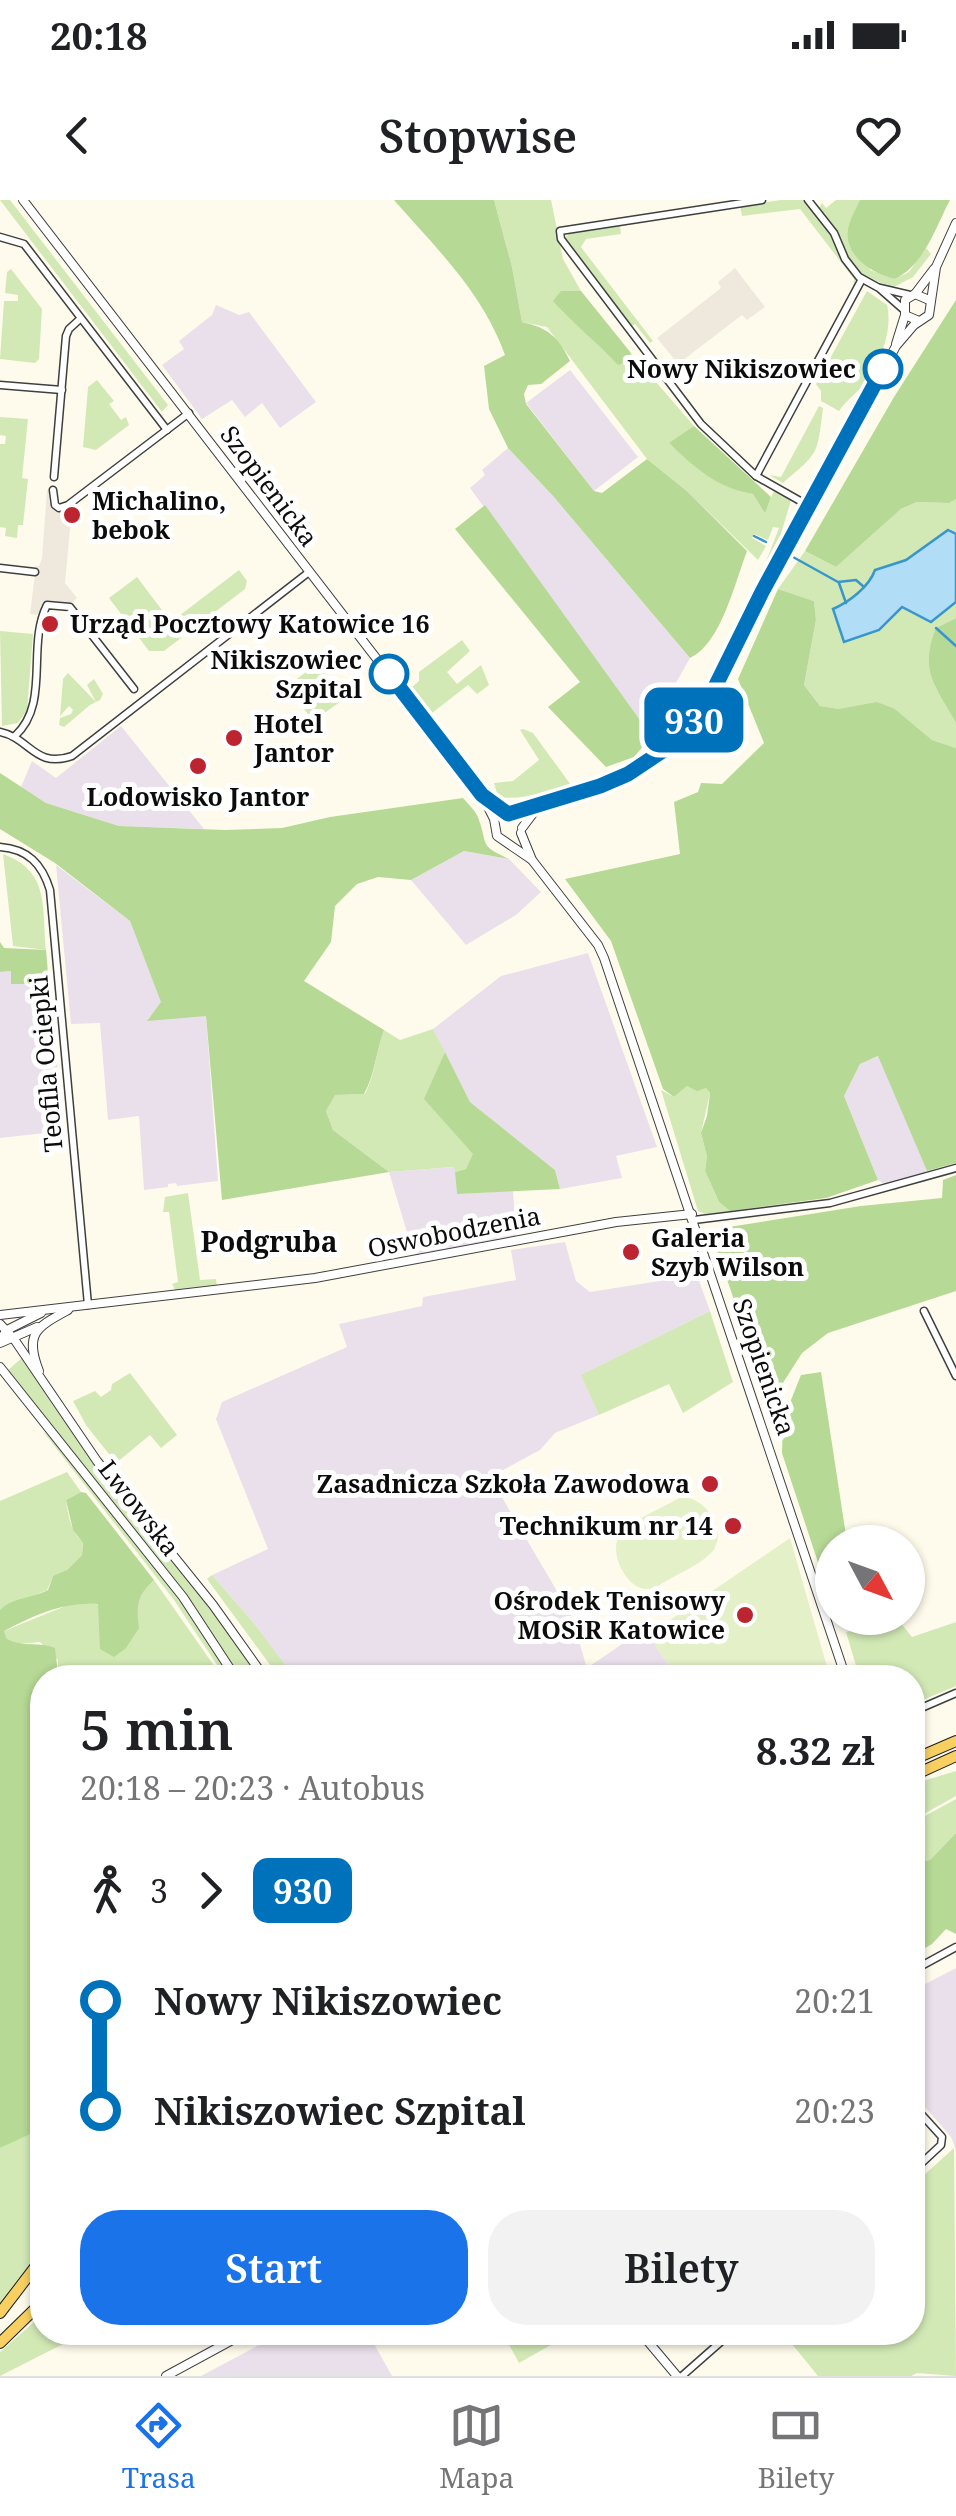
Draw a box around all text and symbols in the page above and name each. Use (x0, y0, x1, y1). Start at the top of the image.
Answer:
text: 20:18 (50, 9, 147, 61)
text: Stopwise (379, 105, 577, 166)
icon: back (50, 108, 105, 163)
icon: heart (851, 108, 906, 163)
marker: Nowy Nikiszowiec (864, 350, 902, 388)
place label: Nowy Nikiszowiec (627, 351, 856, 385)
street label: Szopienicka (213, 418, 326, 553)
place label: Michalino, bebok (92, 483, 226, 546)
marker: Michalino, bebok (61, 504, 83, 526)
place label: Urząd Pocztowy Katowice 16 (70, 606, 430, 640)
marker: Urząd Pocztowy Katowice 16 (39, 613, 61, 635)
place label: Nikiszowiec Szpital (210, 642, 362, 705)
marker: Nikiszowiec Szpital (370, 655, 408, 693)
line badge: 930 (636, 688, 752, 752)
text: 930 (664, 697, 724, 744)
place label: Hotel Jantor (253, 706, 334, 769)
marker: Hotel Jantor (223, 727, 245, 749)
marker: Lodowisko Jantor (187, 755, 209, 777)
place label: Lodowisko Jantor (87, 779, 309, 813)
street label: Teofila Ociepki (20, 974, 70, 1154)
street label: Oswobodzenia (365, 1198, 543, 1264)
place label: Galeria Szyb Wilson (651, 1220, 805, 1283)
district label: Podgruba (200, 1222, 338, 1260)
marker: Galeria Szyb Wilson (620, 1241, 642, 1263)
street label: Szopienicka (726, 1294, 804, 1440)
street label: Lwowska (92, 1452, 188, 1562)
place label: Zasadnicza Szkoła Zawodowa (317, 1466, 690, 1500)
marker: Zasadnicza Szkoła Zawodowa (699, 1473, 721, 1495)
place label: Technikum nr 14 (500, 1508, 713, 1542)
marker: Technikum nr 14 (722, 1515, 744, 1537)
north arrow (815, 1525, 925, 1635)
map controls (815, 1525, 925, 1635)
place label: Ośrodek Tenisowy MOSiR Katowice (494, 1583, 726, 1646)
marker: Ośrodek Tenisowy MOSiR Katowice (734, 1604, 756, 1626)
text: 5 min (80, 1691, 234, 1766)
text: 8.32 zł (756, 1724, 875, 1776)
text: 20:18 – 20:23 · Autobus (80, 1766, 425, 1809)
icon: walk (80, 1863, 135, 1918)
icon: forward (183, 1863, 238, 1918)
text: 930 (273, 1867, 332, 1914)
text: 3 (150, 1869, 168, 1912)
text: Nowy Nikiszowiec (154, 1974, 502, 2026)
text: 20:21 (794, 1979, 875, 2022)
text: Nikiszowiec Szpital (154, 2084, 526, 2136)
text: 20:23 (794, 2089, 875, 2132)
button: Start (80, 2210, 468, 2325)
button: Bilety (488, 2210, 875, 2325)
tab: Trasa (122, 2398, 196, 2496)
tab: Mapa (439, 2398, 514, 2496)
tab: Bilety (758, 2398, 834, 2496)

